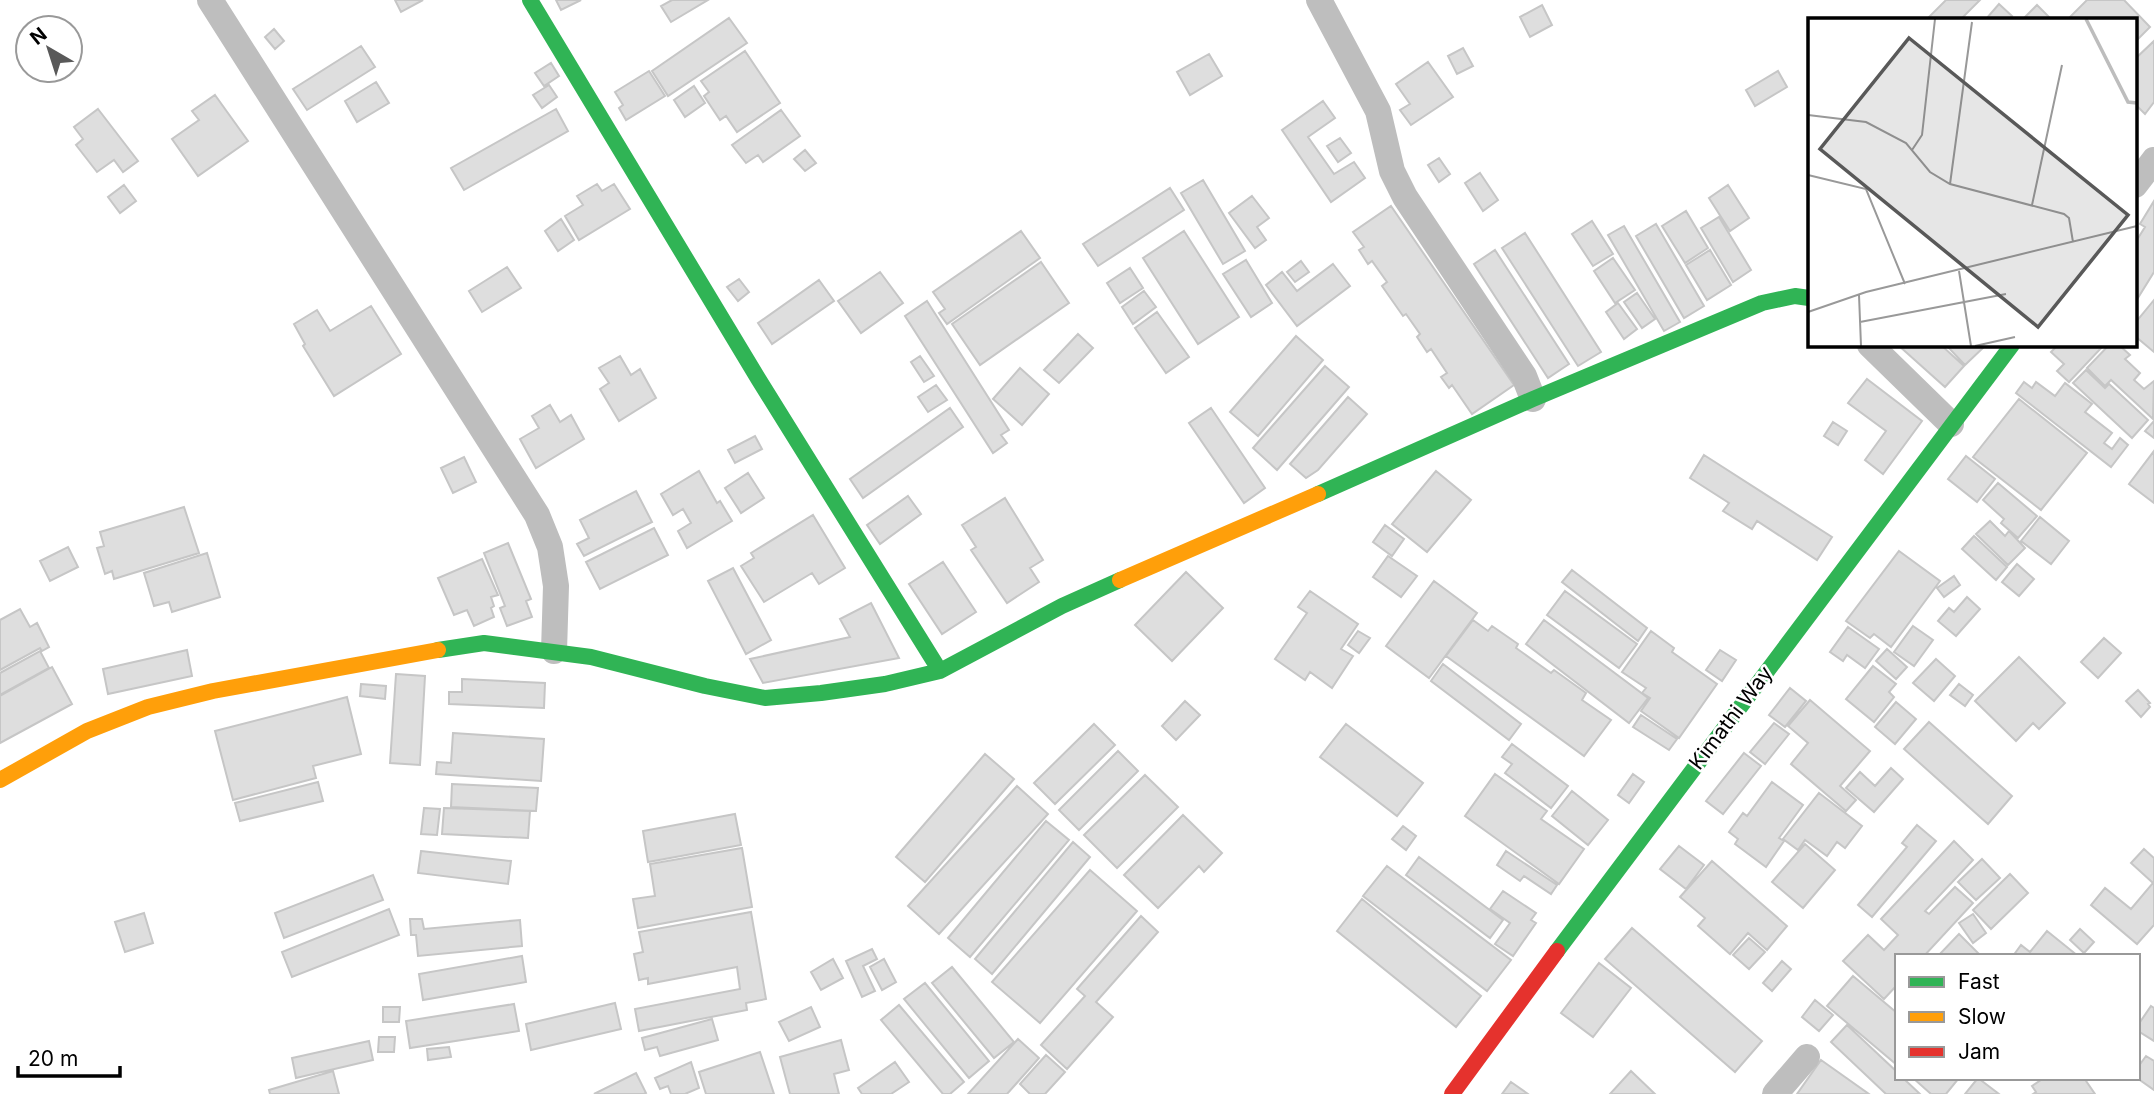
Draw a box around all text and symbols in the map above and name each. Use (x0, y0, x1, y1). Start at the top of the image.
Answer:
north arrow (14, 14, 84, 84)
inset map (1808, 18, 2136, 346)
text: N (26, 23, 51, 50)
street label: Kimathi Way (1684, 661, 1778, 774)
legend (1895, 954, 2140, 1080)
text: Fast (1958, 969, 2000, 994)
text: Slow (1958, 1004, 2006, 1029)
scale bar (18, 1034, 119, 1078)
text: Jam (1958, 1039, 2000, 1064)
text: 20 m (28, 1046, 78, 1071)

